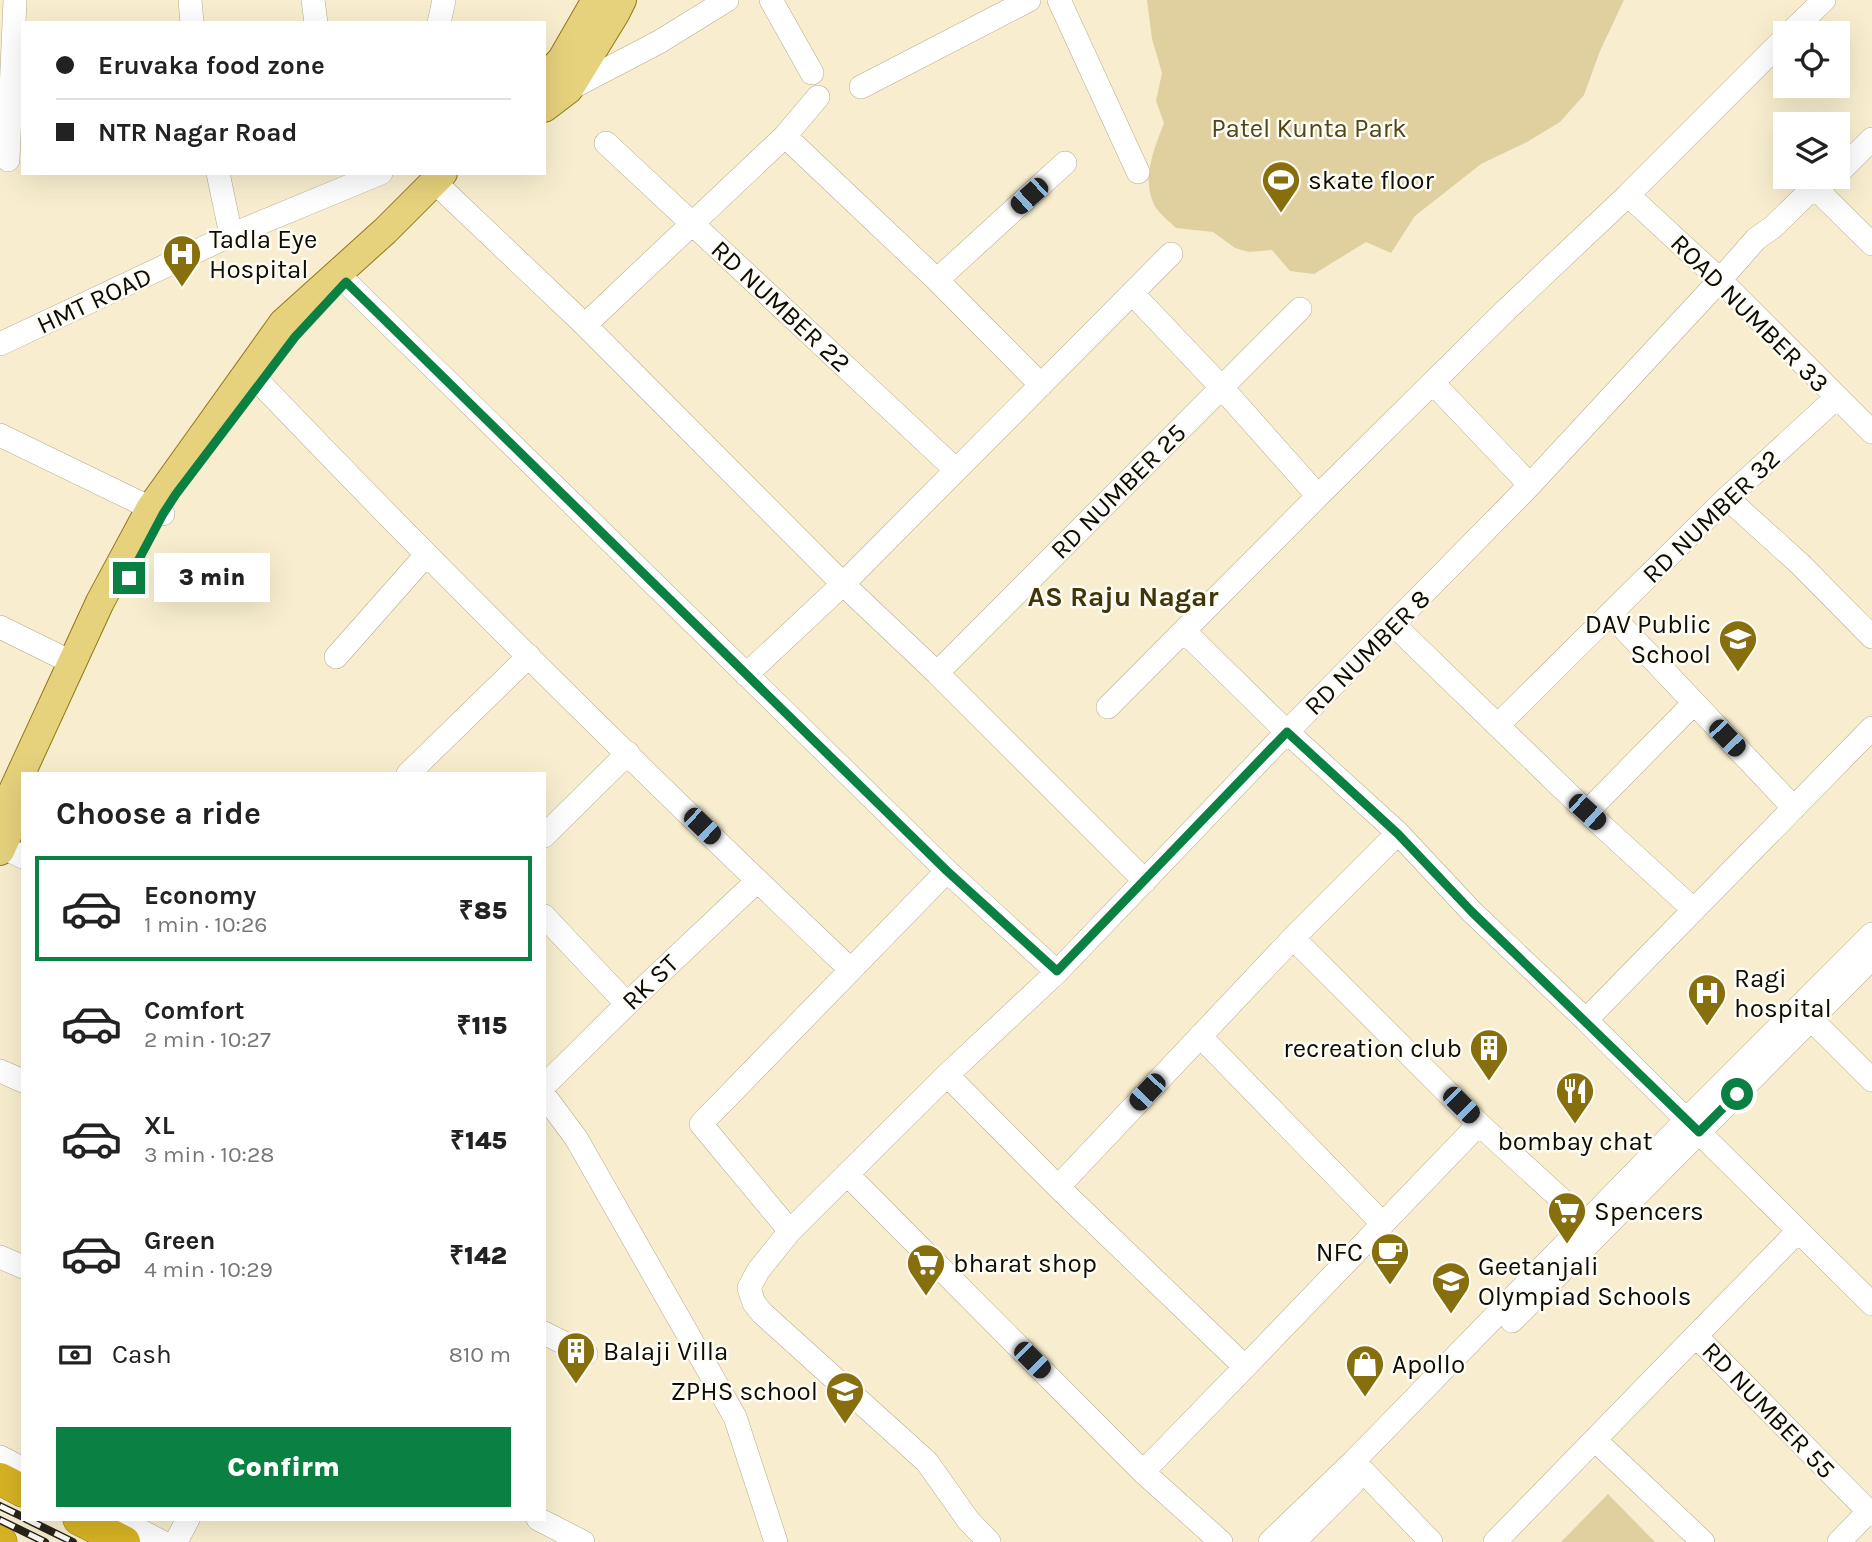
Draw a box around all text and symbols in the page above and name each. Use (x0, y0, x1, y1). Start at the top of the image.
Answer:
map controls (1773, 21, 1850, 189)
button: locate (1773, 21, 1850, 98)
text: Eruvaka food zone (98, 50, 325, 81)
button: layers (1773, 112, 1850, 189)
park label: Patel Kunta Park (1211, 113, 1407, 144)
text: NTR Nagar Road (98, 117, 297, 148)
sports icon: skate floor (1260, 159, 1302, 214)
place label: skate floor (1308, 165, 1435, 196)
car (1007, 174, 1052, 218)
place label: Tadla Eye Hospital (209, 224, 317, 285)
street label: ROAD NUMBER 33 (1664, 228, 1835, 399)
hospital icon: Tadla Eye Hospital (161, 233, 203, 288)
street label: RD NUMBER 22 (705, 234, 857, 379)
street label: HMT ROAD (32, 260, 157, 341)
street label: RD NUMBER 25 (1044, 417, 1192, 565)
street label: RD NUMBER 32 (1636, 443, 1787, 590)
callout: 3 min (154, 554, 269, 602)
route end (113, 562, 145, 594)
text: 3 min (179, 564, 245, 591)
district label: AS Raju Nagar (1028, 580, 1219, 613)
street label: RD NUMBER 8 (1298, 583, 1437, 722)
place label: DAV Public School (1585, 609, 1711, 670)
school or university icon: DAV Public School (1717, 618, 1759, 673)
car (1705, 716, 1750, 760)
car (1565, 790, 1610, 834)
text: Choose a ride (56, 795, 261, 832)
car (680, 804, 725, 848)
icon: car (60, 877, 123, 940)
text: Economy (144, 880, 256, 911)
text: ₹85 (459, 895, 507, 926)
text: 1 min · 10:26 (144, 911, 267, 938)
street label: RK ST (616, 948, 685, 1017)
place label: Ragi hospital (1734, 963, 1832, 1024)
hospital icon: Ragi hospital (1686, 972, 1728, 1027)
icon: car (60, 992, 123, 1055)
text: Comfort (144, 995, 245, 1026)
text: ₹115 (457, 1010, 507, 1041)
text: 2 min · 10:27 (144, 1026, 271, 1053)
building icon: recreation club (1468, 1027, 1510, 1082)
place label: recreation club (1283, 1033, 1462, 1064)
car (1125, 1069, 1170, 1115)
restaurant icon: bombay chat (1554, 1070, 1596, 1125)
route start (1721, 1078, 1753, 1110)
car (1439, 1083, 1484, 1127)
icon: car (60, 1107, 123, 1170)
text: XL (144, 1110, 175, 1141)
text: ₹145 (450, 1125, 507, 1156)
place label: bombay chat (1497, 1126, 1653, 1157)
text: 3 min · 10:28 (144, 1141, 274, 1168)
supermarket icon: Spencers (1546, 1190, 1588, 1245)
place label: Spencers (1594, 1196, 1704, 1227)
icon: car (60, 1222, 123, 1285)
text: Green (144, 1225, 216, 1256)
cafe icon: NFC (1369, 1231, 1411, 1286)
place label: NFC (1316, 1237, 1363, 1268)
text: ₹142 (449, 1240, 507, 1271)
supermarket icon: bharat shop (905, 1242, 947, 1297)
place label: bharat shop (953, 1248, 1097, 1279)
place label: Geetanjali Olympiad Schools (1478, 1251, 1692, 1312)
text: 4 min · 10:29 (144, 1256, 273, 1283)
school or university icon: Geetanjali Olympiad Schools (1430, 1260, 1472, 1315)
building icon: Balaji Villa (555, 1330, 597, 1385)
street label: RD NUMBER 55 (1696, 1335, 1842, 1485)
icon: cash (56, 1336, 94, 1374)
place label: Balaji Villa (603, 1336, 728, 1367)
car (1010, 1338, 1055, 1382)
text: Cash (112, 1339, 172, 1370)
text: 810 m (449, 1341, 511, 1368)
shop icon: Apollo (1344, 1343, 1386, 1398)
place label: Apollo (1392, 1349, 1465, 1380)
school or university icon: ZPHS school (824, 1370, 866, 1425)
place label: ZPHS school (670, 1376, 818, 1407)
button: Confirm (56, 1427, 511, 1507)

